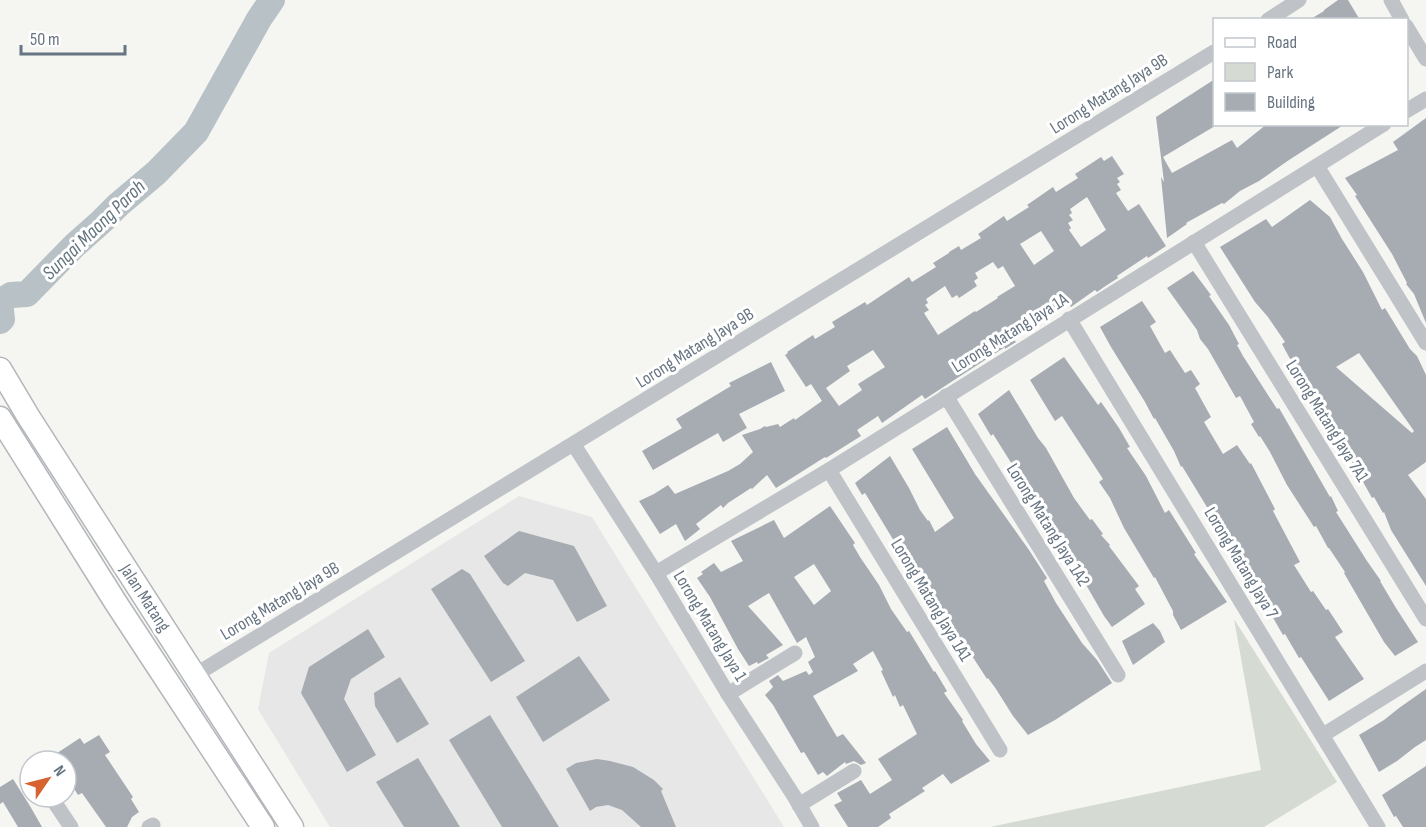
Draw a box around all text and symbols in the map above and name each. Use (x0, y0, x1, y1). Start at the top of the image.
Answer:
scale bar (21, 18, 124, 56)
legend (1213, 18, 1408, 126)
text: 50 m (30, 29, 60, 50)
text: Road (1267, 32, 1297, 53)
street label: Lorong Matang Jaya 9B (1046, 49, 1172, 139)
text: Park (1267, 62, 1293, 83)
text: Building (1267, 92, 1315, 113)
water label: Sungai Maong Paroh (38, 175, 150, 285)
street label: Lorong Matang Jaya 1A (948, 289, 1072, 377)
street label: Lorong Matang Jaya 9B (632, 303, 758, 393)
street label: Lorong Matang Jaya 7A1 (1281, 356, 1373, 486)
street label: Lorong Matang Jaya 1A2 (1002, 460, 1094, 590)
street label: Lorong Matang Jaya 7 (1200, 504, 1283, 623)
street label: Lorong Matang Jaya 1A1 (886, 535, 976, 666)
street label: Lorong Matang Jaya 9B (217, 557, 343, 645)
street label: Jalan Matang (115, 559, 175, 636)
street label: Lorong Matang Jaya 1 (669, 567, 752, 686)
north arrow (18, 749, 78, 809)
text: N (49, 762, 69, 780)

